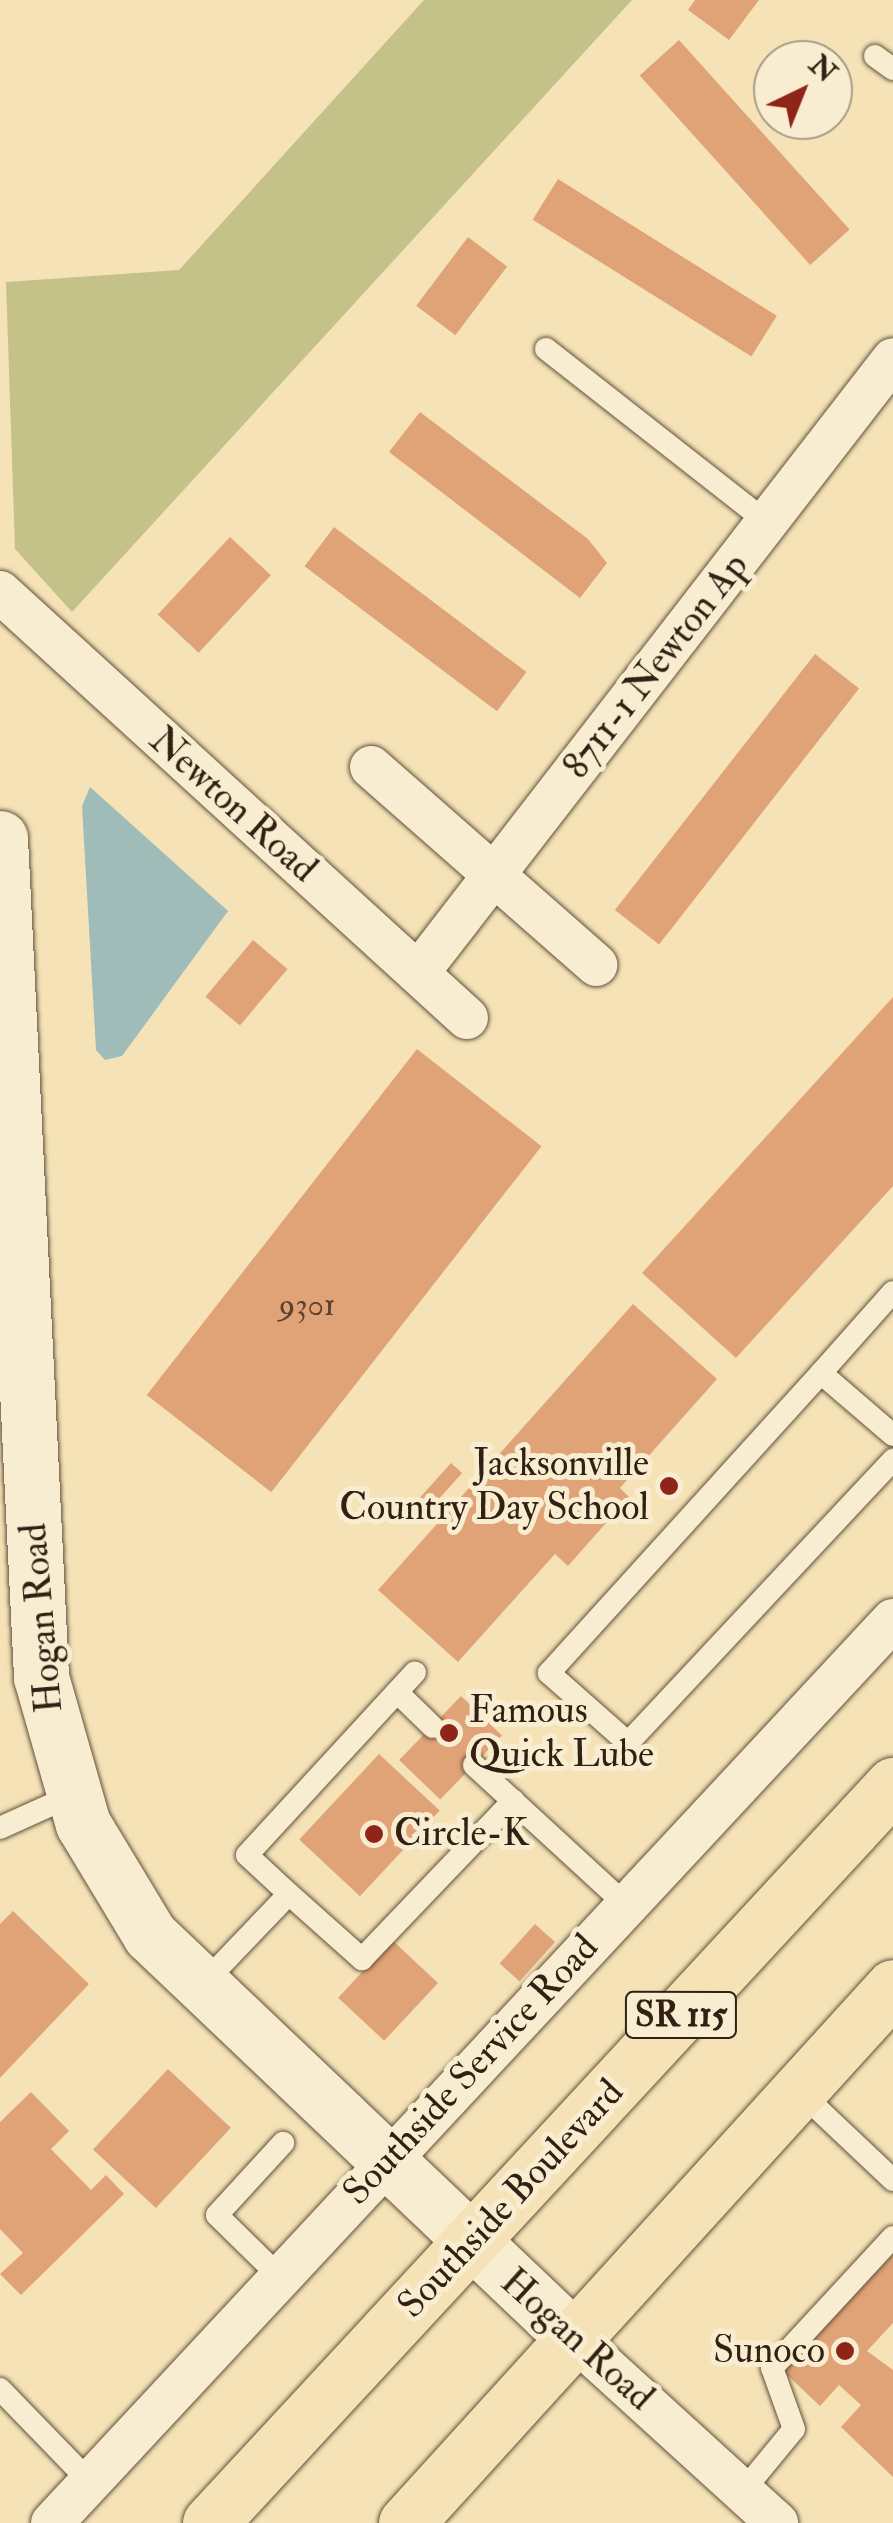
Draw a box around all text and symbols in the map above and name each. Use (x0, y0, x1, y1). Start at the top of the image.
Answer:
north arrow (753, 40, 853, 140)
text: N (801, 48, 844, 91)
street label: 8711-1 Newton Ap (554, 544, 758, 788)
street label: Newton Road (140, 718, 326, 892)
house number: 9301 (279, 1286, 335, 1324)
place label: Jacksonville Country Day School (339, 1441, 649, 1530)
marker: Jacksonville Country Day School (658, 1475, 680, 1497)
street label: Hogan Road (11, 1521, 73, 1715)
place label: Famous Quick Lube (469, 1688, 654, 1778)
marker: Famous Quick Lube (438, 1722, 460, 1744)
place label: Circle-K (394, 1811, 529, 1857)
marker: Circle-K (363, 1823, 385, 1845)
street label: Southside Service Road (334, 1925, 608, 2215)
road number: SR 115 (624, 1985, 738, 2045)
street label: Southside Boulevard (389, 2070, 633, 2328)
street label: Hogan Road (491, 2259, 663, 2421)
place label: Sunoco (713, 2328, 825, 2374)
marker: Sunoco (834, 2340, 856, 2362)

